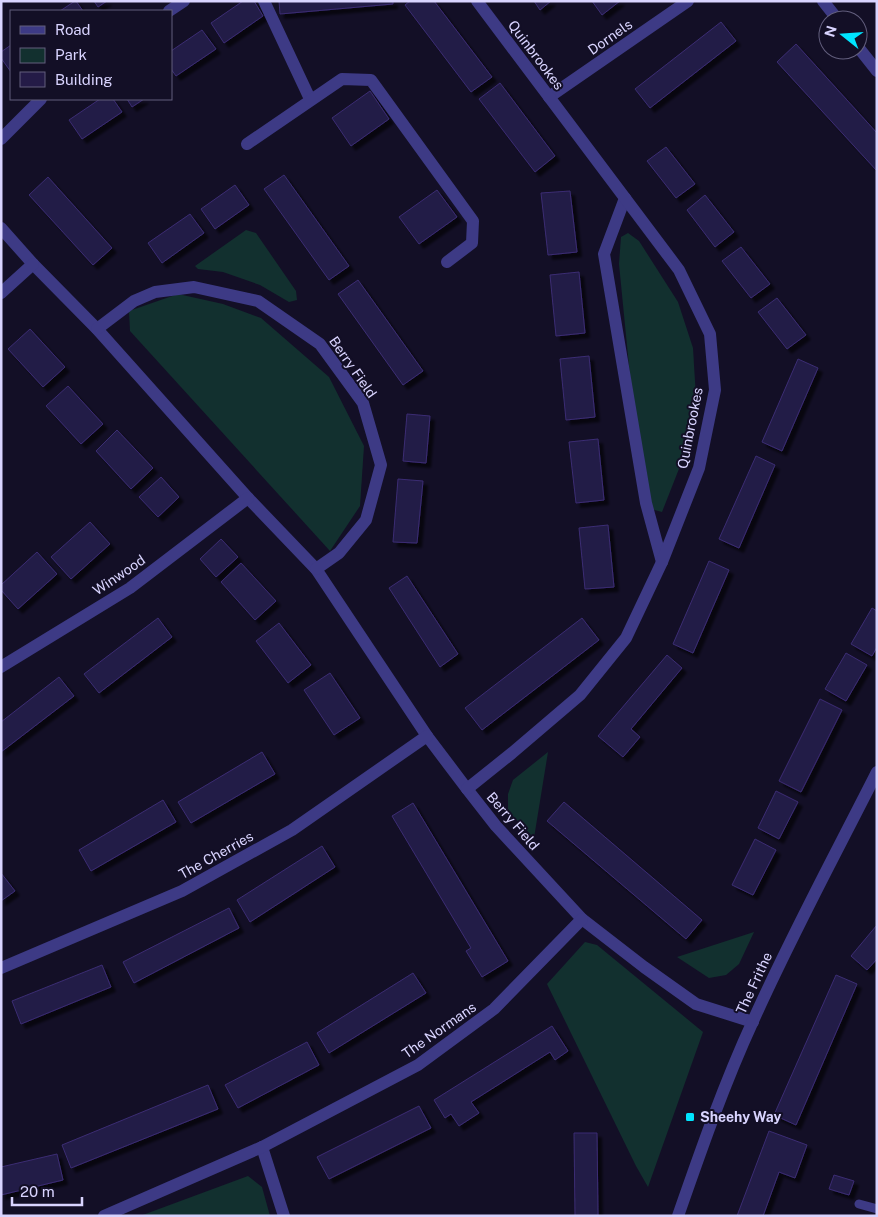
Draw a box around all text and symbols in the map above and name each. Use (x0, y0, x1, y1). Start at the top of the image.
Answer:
legend (10, 10, 172, 100)
north arrow (818, 10, 868, 60)
street label: Dornels (585, 16, 635, 58)
street label: Quinbrookes (505, 17, 567, 93)
text: Road (55, 21, 91, 38)
text: N (821, 24, 840, 39)
text: Park (55, 46, 87, 63)
text: Building (55, 71, 113, 88)
street label: Berry Field (326, 333, 380, 401)
street label: Quinbrookes (674, 386, 706, 470)
street label: Winwood (90, 552, 148, 598)
street label: Berry Field (484, 789, 542, 853)
street label: The Cherries (176, 828, 256, 882)
street label: The Frithe (733, 950, 775, 1016)
street label: The Normans (399, 999, 479, 1061)
place label: Sheehy Way (700, 1109, 781, 1125)
marker: Sheehy Way (684, 1111, 696, 1123)
scale bar (12, 1174, 82, 1206)
text: 20 m (20, 1183, 55, 1200)

